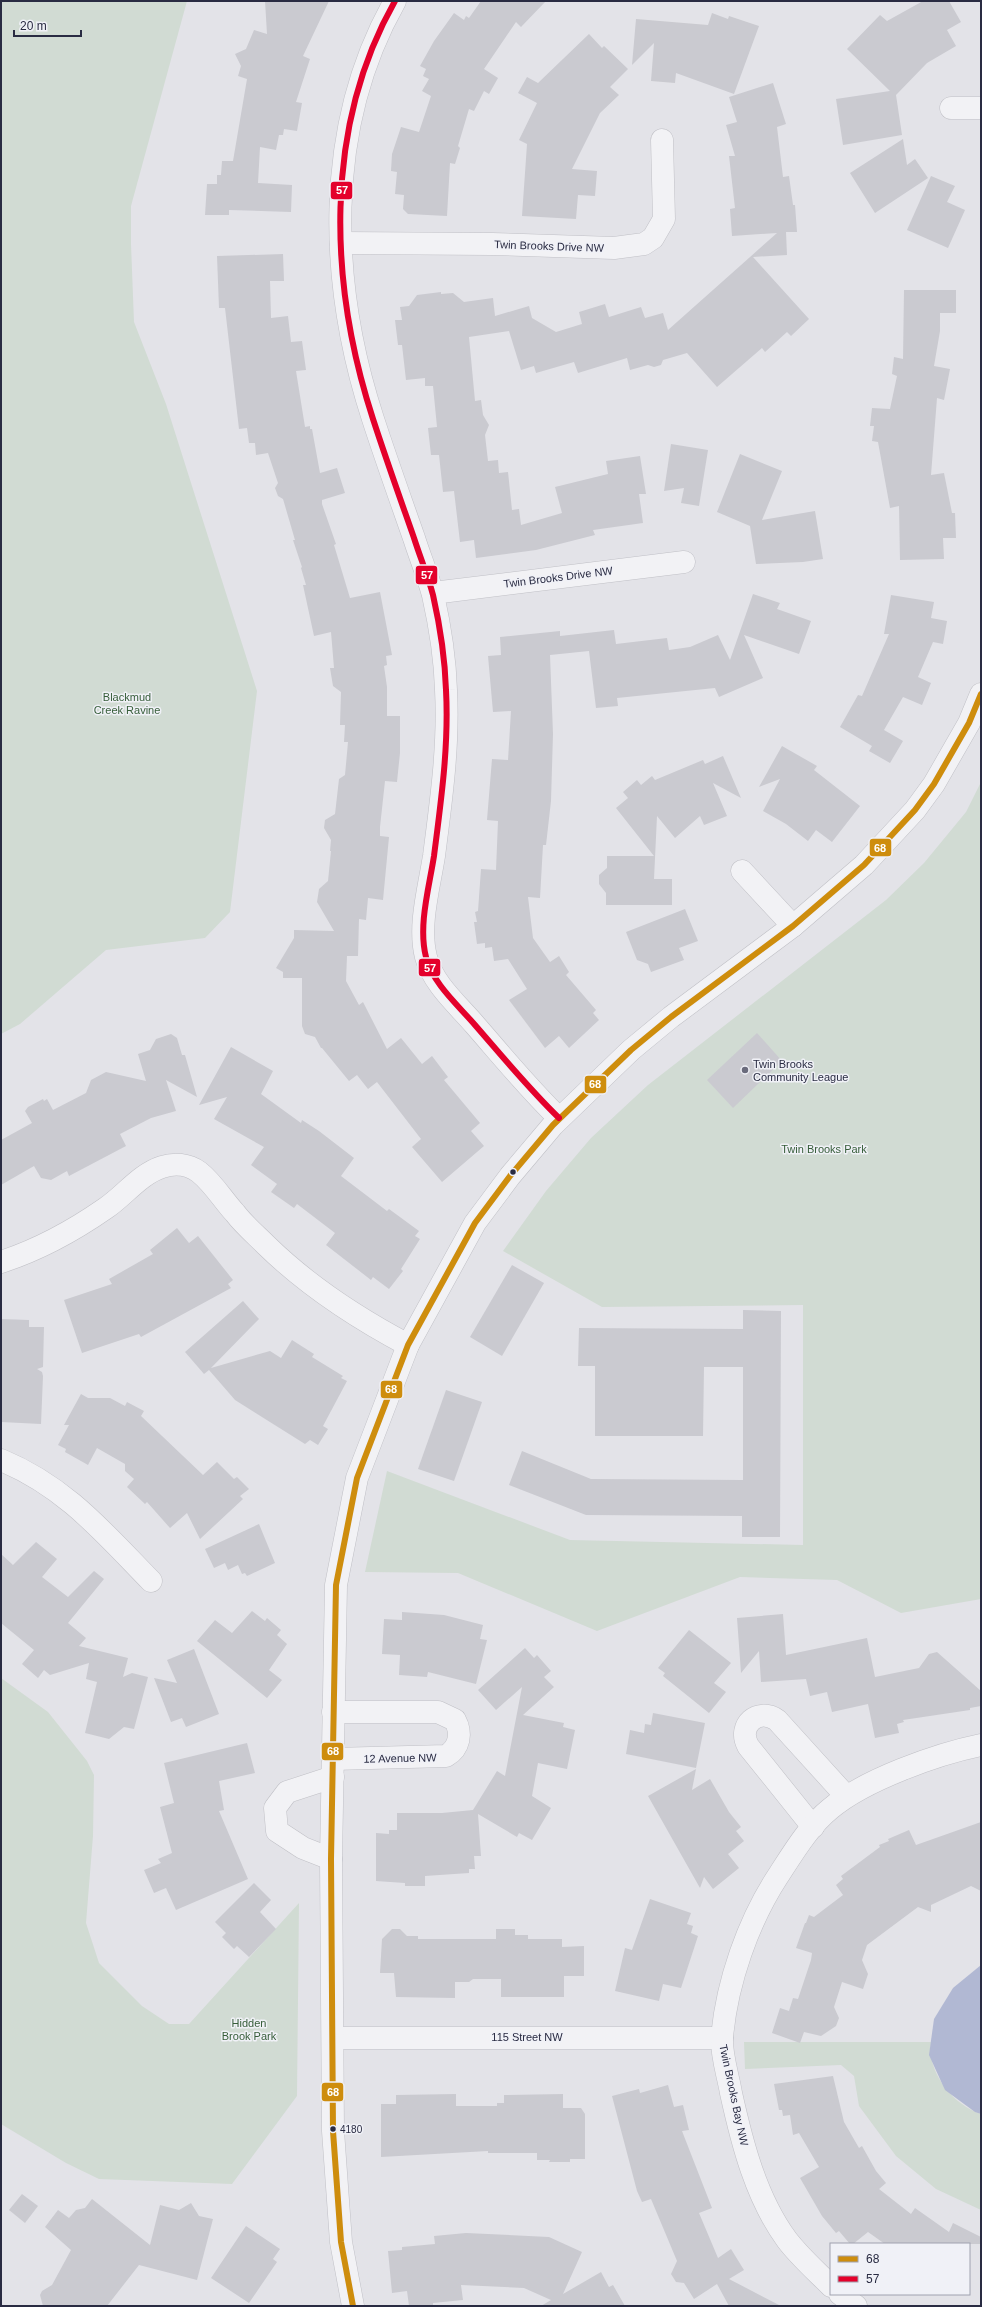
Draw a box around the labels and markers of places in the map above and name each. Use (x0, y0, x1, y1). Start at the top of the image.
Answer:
place label: Twin Brooks Community League (753, 1058, 848, 1083)
marker: Twin Brooks Community League (740, 1065, 750, 1075)
unlabelled marker (508, 1167, 518, 1177)
marker: 4180 (328, 2124, 338, 2134)
place label: 4180 (340, 2124, 363, 2135)

